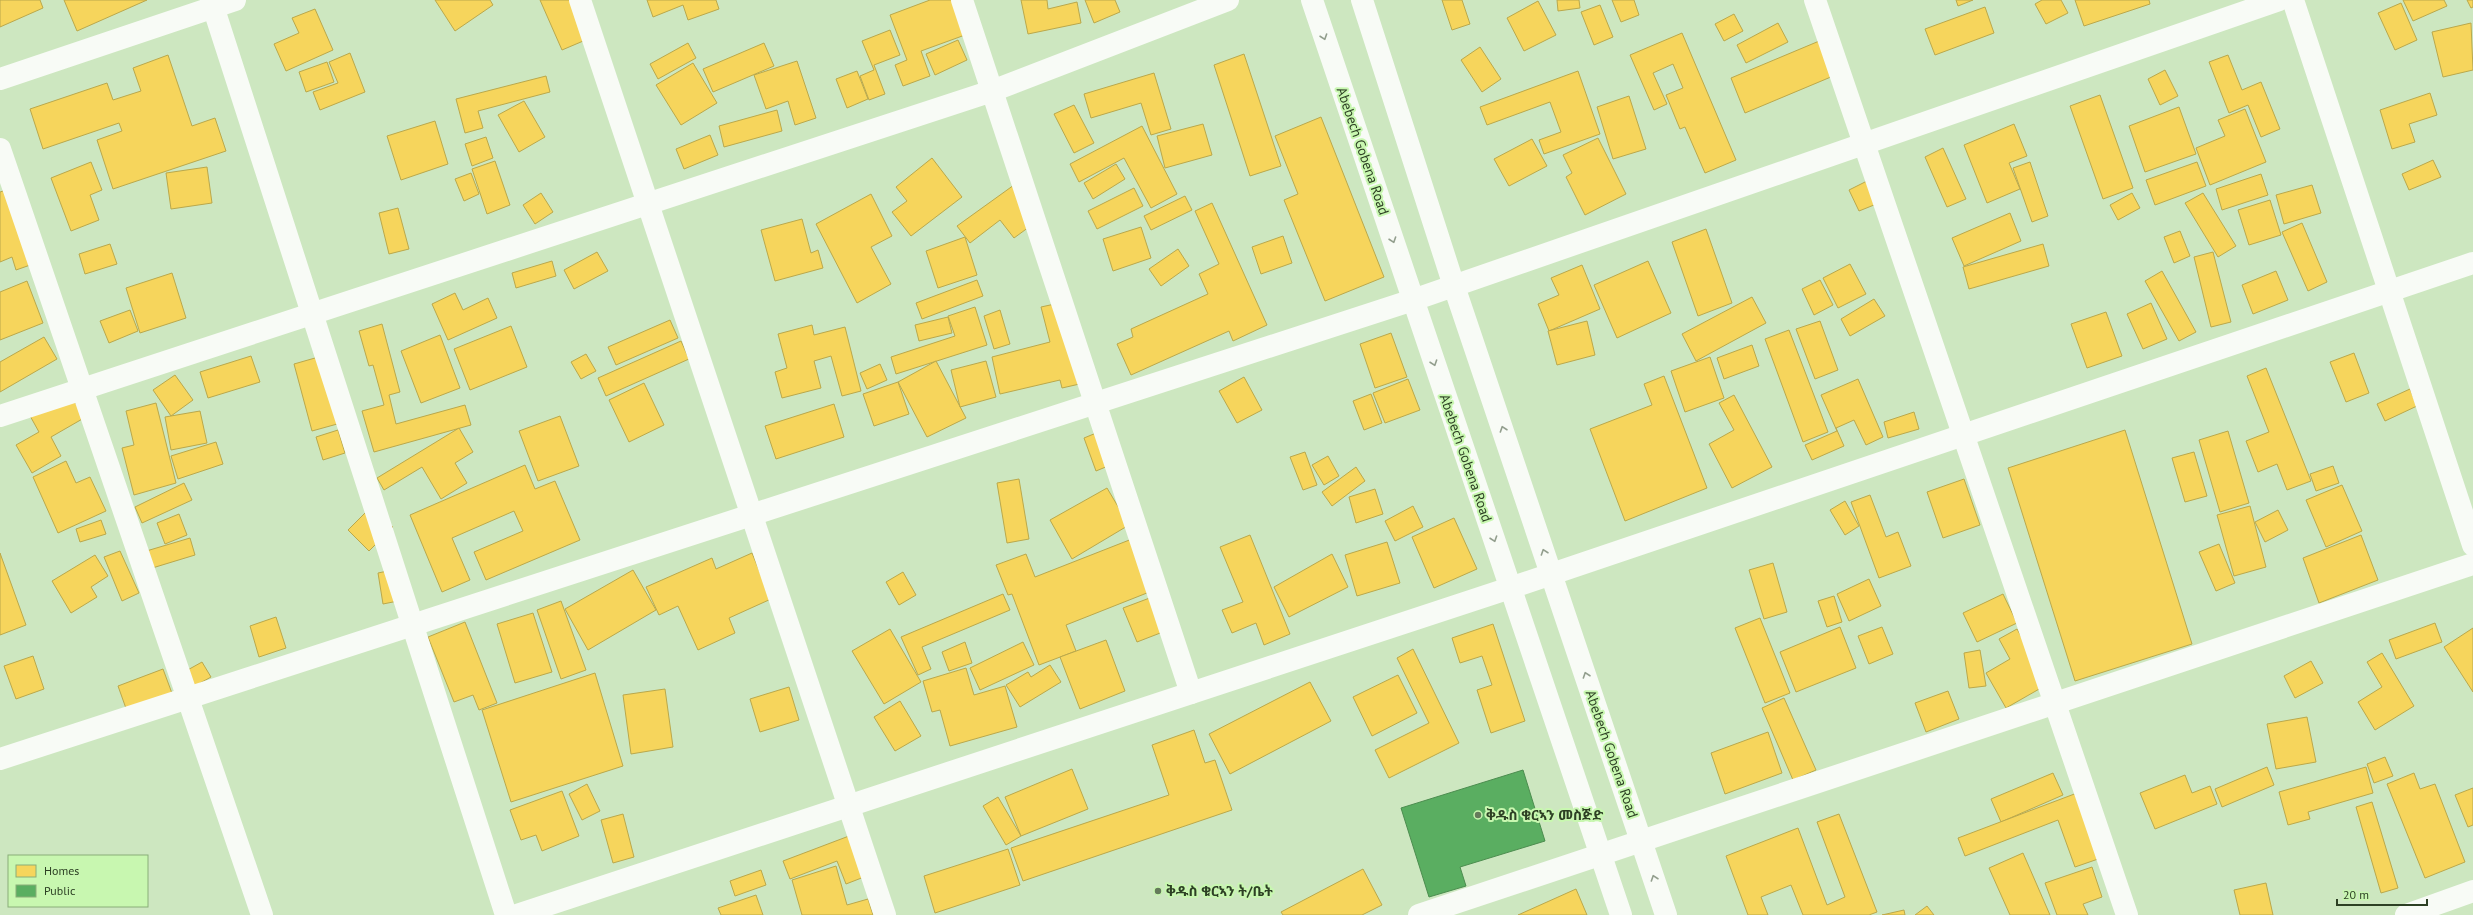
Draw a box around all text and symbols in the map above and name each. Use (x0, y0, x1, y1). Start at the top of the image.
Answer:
one-way arrow (1319, 33, 1328, 40)
street label: Abebech Gobena Road (1333, 85, 1393, 217)
one-way arrow (1388, 236, 1396, 243)
one-way arrow (1429, 359, 1438, 366)
street label: Abebech Gobena Road (1436, 392, 1496, 524)
one-way arrow (1499, 426, 1507, 433)
one-way arrow (1489, 535, 1497, 542)
one-way arrow (1540, 549, 1549, 556)
one-way arrow (1582, 672, 1591, 679)
street label: Abebech Gobena Road (1582, 688, 1642, 820)
place label: ቅዱስ ቁርኣን መስጅድ (1486, 806, 1603, 824)
marker: ቅዱስ ቁርኣን መስጅድ (1473, 810, 1483, 820)
legend (8, 855, 148, 907)
text: Homes (44, 863, 79, 878)
one-way arrow (1650, 875, 1659, 882)
scale bar (2337, 881, 2427, 907)
place label: ቅዱስ ቁርኣን ት/ቤት (1166, 882, 1273, 900)
text: Public (44, 883, 76, 898)
marker: ቅዱስ ቁርኣን ት/ቤት (1153, 886, 1163, 896)
text: 20 m (2343, 887, 2369, 902)

